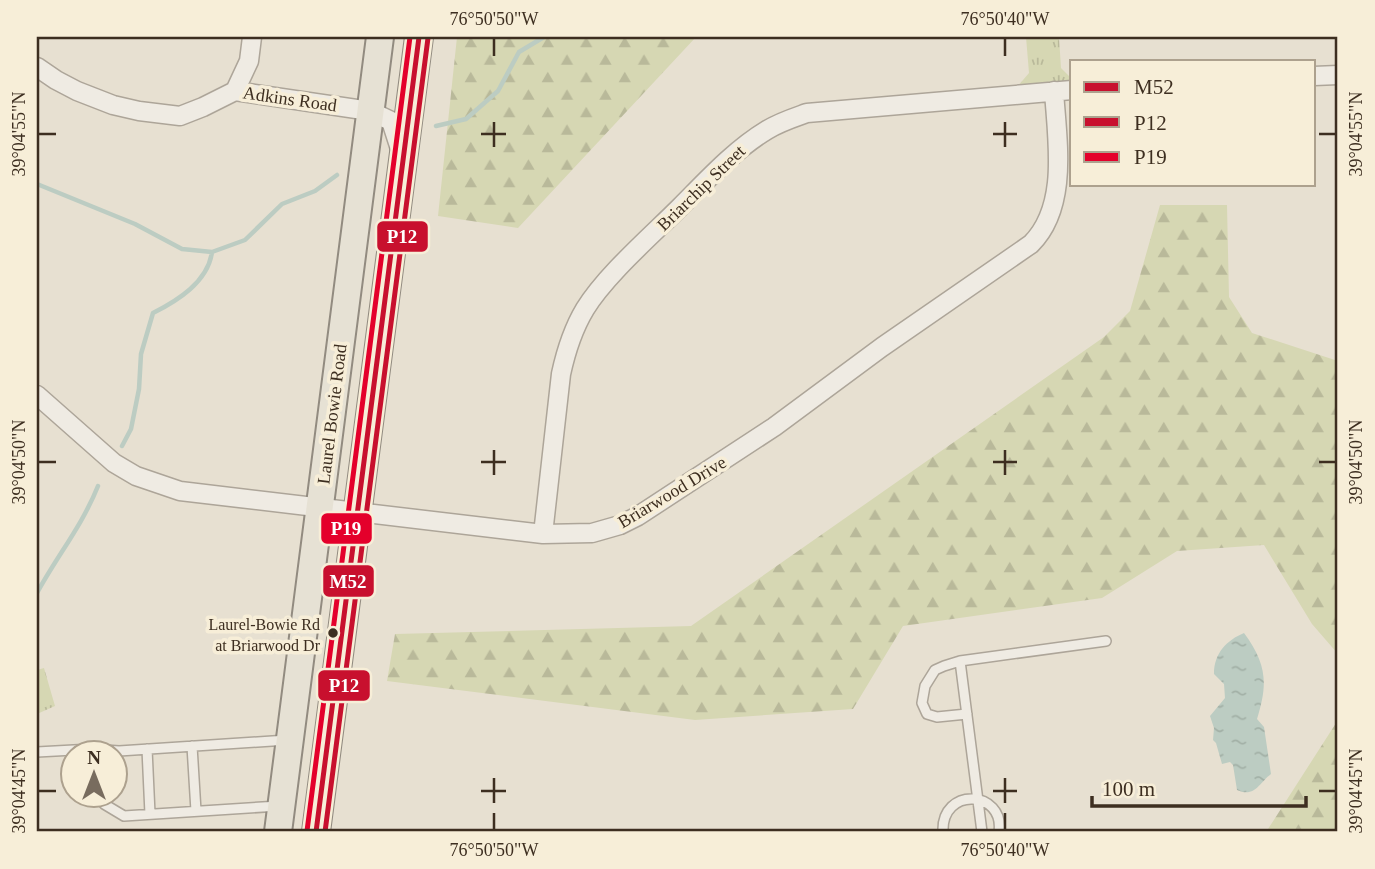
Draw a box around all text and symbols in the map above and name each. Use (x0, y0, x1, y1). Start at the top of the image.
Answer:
text: 76°50'50"W (450, 9, 538, 29)
text: 76°50'40"W (961, 9, 1049, 29)
legend (1070, 60, 1316, 186)
text: M52 (1134, 75, 1174, 99)
street label: Adkins Road (242, 83, 338, 115)
text: 39°04'55"N (9, 92, 29, 176)
text: 39°04'55"N (1346, 92, 1366, 176)
text: P12 (1134, 111, 1167, 135)
street label: Briarchip Street (653, 141, 749, 235)
text: P19 (1134, 145, 1167, 169)
line badge: P12 (376, 220, 429, 253)
text: P12 (387, 226, 417, 247)
street label: Laurel Bowie Road (313, 343, 351, 485)
text: 39°04'50"N (9, 420, 29, 504)
text: 39°04'50"N (1346, 420, 1366, 504)
street label: Briarwood Drive (614, 452, 730, 532)
line badge: P19 (320, 512, 373, 545)
text: P19 (331, 518, 361, 539)
line badge: M52 (322, 564, 375, 598)
text: M52 (330, 571, 366, 592)
place label: Laurel-Bowie Rd at Briarwood Dr (208, 616, 321, 654)
marker: Laurel-Bowie Rd at Briarwood Dr (326, 626, 340, 640)
line badge: P12 (317, 669, 371, 702)
text: P12 (329, 675, 359, 696)
north arrow (60, 740, 130, 810)
text: N (87, 747, 101, 768)
text: 39°04'45"N (9, 749, 29, 833)
text: 39°04'45"N (1346, 749, 1366, 833)
scale bar (1092, 764, 1305, 808)
text: 100 m (1102, 777, 1155, 801)
text: 76°50'50"W (450, 840, 538, 860)
text: 76°50'40"W (961, 840, 1049, 860)

